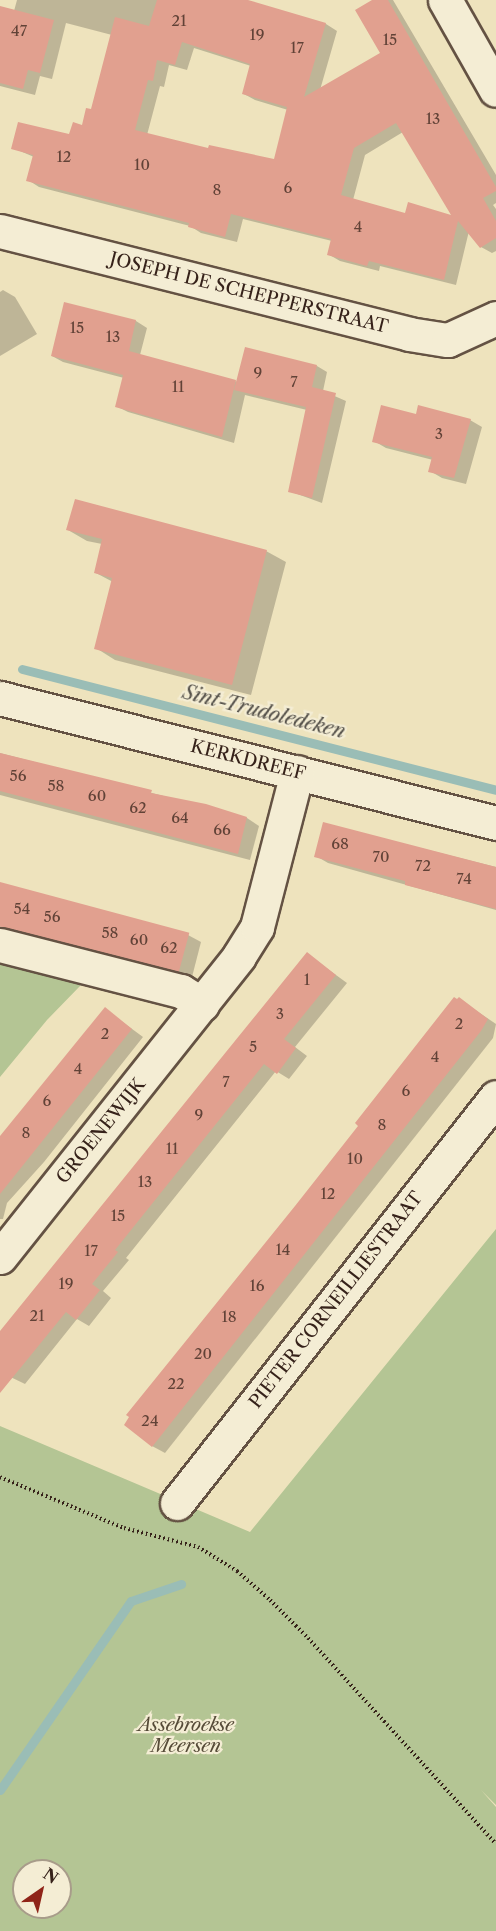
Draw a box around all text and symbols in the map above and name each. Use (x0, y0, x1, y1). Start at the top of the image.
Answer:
house number: 21 (172, 12, 186, 30)
house number: 47 (11, 22, 27, 40)
house number: 19 (249, 26, 265, 44)
house number: 15 (383, 31, 397, 49)
house number: 17 (290, 39, 304, 57)
house number: 13 (426, 110, 440, 128)
house number: 12 (57, 148, 71, 166)
house number: 10 (134, 156, 150, 174)
house number: 6 (284, 179, 292, 197)
house number: 8 (213, 181, 221, 199)
house number: 4 (354, 218, 362, 236)
street label: JOSEPH DE SCHEPPERSTRAAT (108, 248, 390, 338)
house number: 15 (70, 319, 84, 337)
house number: 13 (106, 328, 120, 346)
house number: 9 (254, 364, 262, 382)
house number: 7 (290, 373, 298, 391)
house number: 11 (172, 378, 184, 396)
house number: 3 (435, 425, 443, 443)
water label: Sint-Trudoledeken (180, 680, 348, 744)
street label: KERKDREEF (188, 735, 308, 785)
house number: 56 (10, 767, 26, 785)
house number: 58 (47, 777, 65, 795)
house number: 60 (88, 787, 106, 805)
house number: 62 (129, 799, 147, 817)
house number: 64 (171, 809, 189, 827)
house number: 66 (213, 821, 231, 839)
house number: 68 (331, 835, 349, 853)
house number: 70 (373, 848, 389, 866)
house number: 72 (415, 857, 431, 875)
house number: 74 (456, 870, 472, 888)
house number: 54 (14, 900, 30, 918)
house number: 56 (44, 908, 60, 926)
house number: 58 (101, 924, 119, 942)
house number: 60 (130, 931, 148, 949)
house number: 62 (160, 939, 178, 957)
house number: 1 (304, 971, 310, 989)
house number: 3 (276, 1005, 284, 1023)
house number: 2 (455, 1015, 463, 1033)
house number: 2 (101, 1025, 109, 1043)
house number: 5 (249, 1038, 257, 1056)
house number: 4 (431, 1048, 439, 1066)
house number: 4 (74, 1060, 82, 1078)
house number: 7 (222, 1073, 230, 1091)
street label: GROENEWIJK (52, 1074, 150, 1188)
house number: 6 (402, 1082, 410, 1100)
house number: 6 (43, 1092, 51, 1110)
house number: 9 (195, 1106, 203, 1124)
house number: 8 (378, 1116, 386, 1134)
house number: 8 (22, 1124, 30, 1142)
house number: 11 (166, 1140, 178, 1158)
house number: 10 (347, 1150, 363, 1168)
house number: 13 (138, 1173, 152, 1191)
house number: 12 (321, 1185, 335, 1203)
street label: PIETER CORNEILLIESTRAAT (244, 1187, 428, 1413)
house number: 15 (111, 1207, 125, 1225)
house number: 14 (276, 1241, 290, 1259)
house number: 17 (84, 1242, 98, 1260)
house number: 19 (58, 1275, 74, 1293)
house number: 16 (249, 1277, 265, 1295)
house number: 21 (30, 1307, 44, 1325)
house number: 18 (221, 1308, 237, 1326)
house number: 20 (194, 1345, 212, 1363)
house number: 22 (167, 1375, 185, 1393)
house number: 24 (141, 1412, 159, 1430)
park label: Assebroekse Meersen (138, 1715, 234, 1758)
north arrow (12, 1859, 72, 1919)
text: N (40, 1864, 62, 1888)

